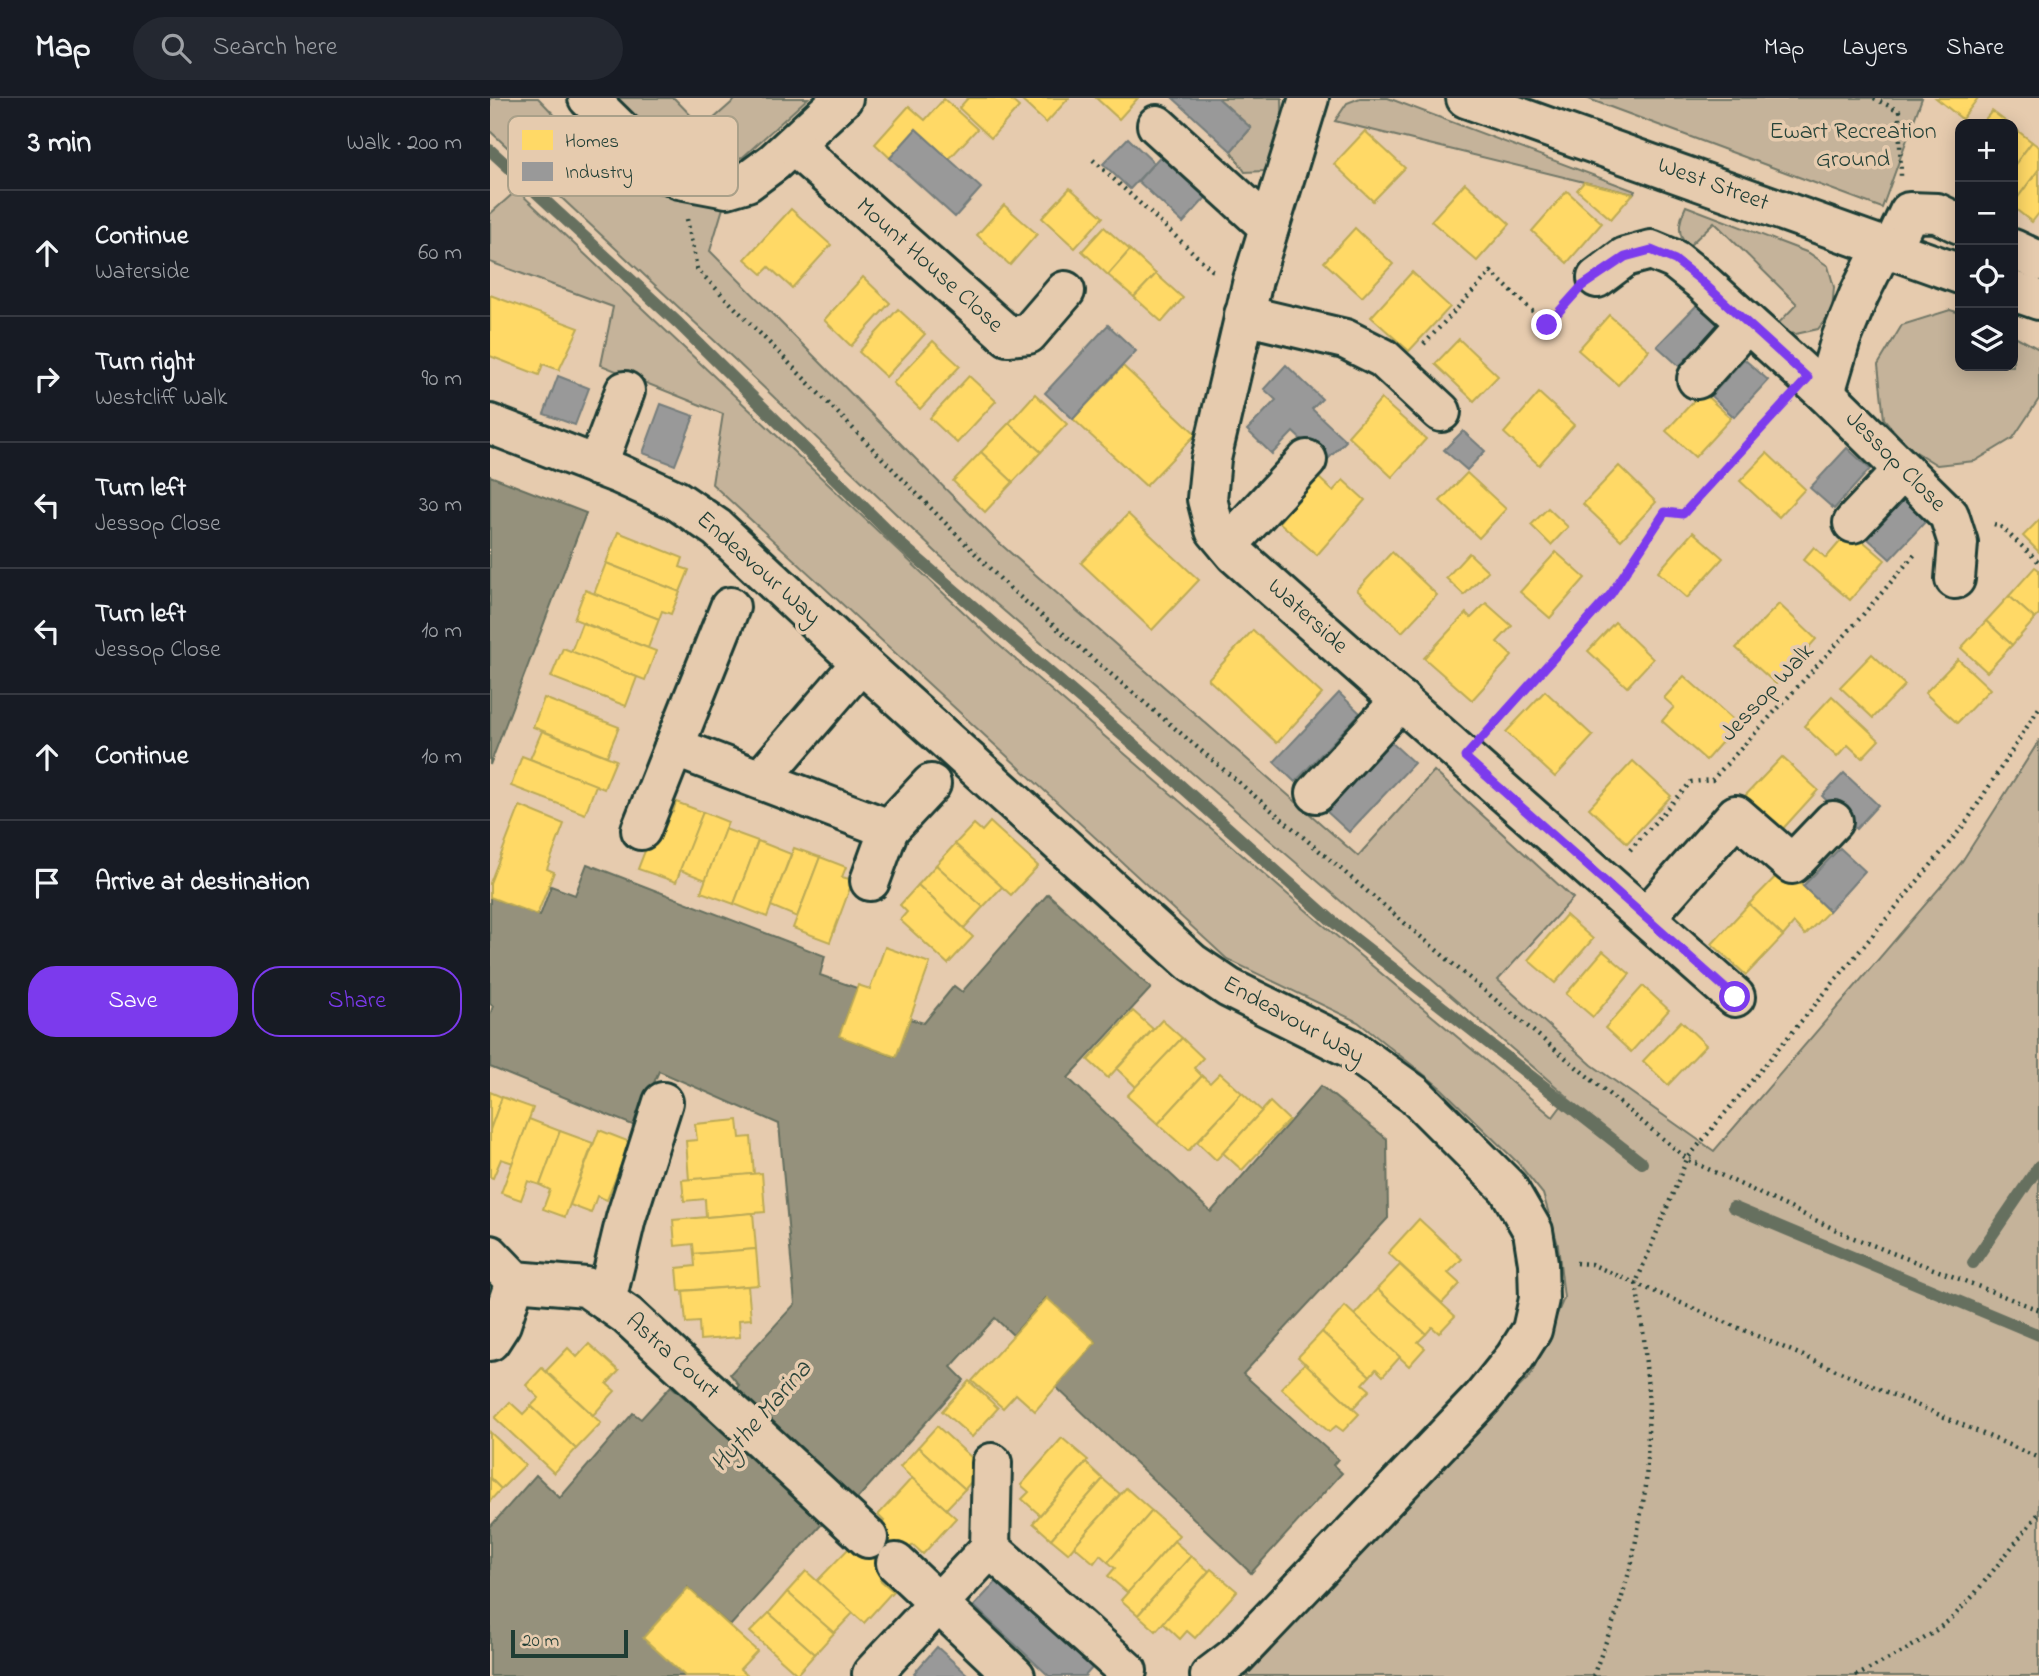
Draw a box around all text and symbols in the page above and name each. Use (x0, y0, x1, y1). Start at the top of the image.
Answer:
search box (133, 17, 623, 80)
text: Map (35, 24, 91, 72)
icon: search (157, 29, 195, 67)
text: Search here (213, 29, 337, 67)
text: Map (1764, 31, 1804, 66)
text: Layers (1842, 31, 1908, 66)
text: Share (1946, 31, 2004, 66)
park label: Ewart Recreation Ground (1769, 115, 1937, 178)
legend (508, 116, 738, 196)
map controls (1955, 119, 2018, 371)
button: + (1955, 119, 2018, 182)
text: 3 min (28, 122, 91, 166)
text: Walk · 200 m (347, 127, 462, 160)
text: Homes (565, 129, 619, 156)
street label: West Street (1652, 149, 1774, 221)
text: Industry (565, 160, 633, 188)
button: − (1955, 182, 2018, 245)
street label: Mount House Close (847, 190, 1011, 342)
text: Continue (95, 218, 188, 256)
icon: ahead (28, 234, 66, 272)
text: 60 m (418, 237, 462, 270)
button: locate (1955, 245, 2018, 308)
text: Waterside (95, 256, 189, 289)
button: layers (1955, 308, 2018, 371)
route end (1531, 309, 1562, 340)
text: Turn right (95, 344, 195, 382)
icon: right (28, 360, 66, 398)
text: 90 m (422, 363, 462, 396)
text: Westcliff Walk (95, 382, 227, 415)
street label: Jessop Close (1836, 403, 1954, 521)
text: Turn left (95, 470, 186, 508)
icon: left (28, 486, 66, 524)
text: 30 m (419, 489, 462, 522)
street label: Endeavour Way (687, 503, 828, 635)
text: Jessop Close (95, 508, 221, 541)
street label: Waterside (1259, 571, 1356, 663)
text: Turn left (95, 596, 186, 634)
icon: left (28, 612, 66, 650)
text: 10 m (421, 615, 462, 648)
text: Jessop Close (95, 634, 221, 667)
street label: Jessop Walk (1713, 635, 1824, 750)
icon: ahead (28, 738, 66, 776)
text: Continue (95, 738, 188, 776)
text: 10 m (421, 741, 462, 774)
icon: arrive (28, 864, 66, 902)
text: Arrive at destination (95, 864, 310, 902)
button: Save (28, 966, 238, 1037)
button: Share (252, 966, 462, 1037)
street label: Endeavour Way (1215, 968, 1370, 1075)
route start (1719, 981, 1750, 1012)
street label: Astra Court (617, 1305, 727, 1409)
water label: Hythe Marina (702, 1352, 822, 1482)
scale bar (511, 1627, 628, 1659)
text: 20 m (522, 1628, 559, 1655)

